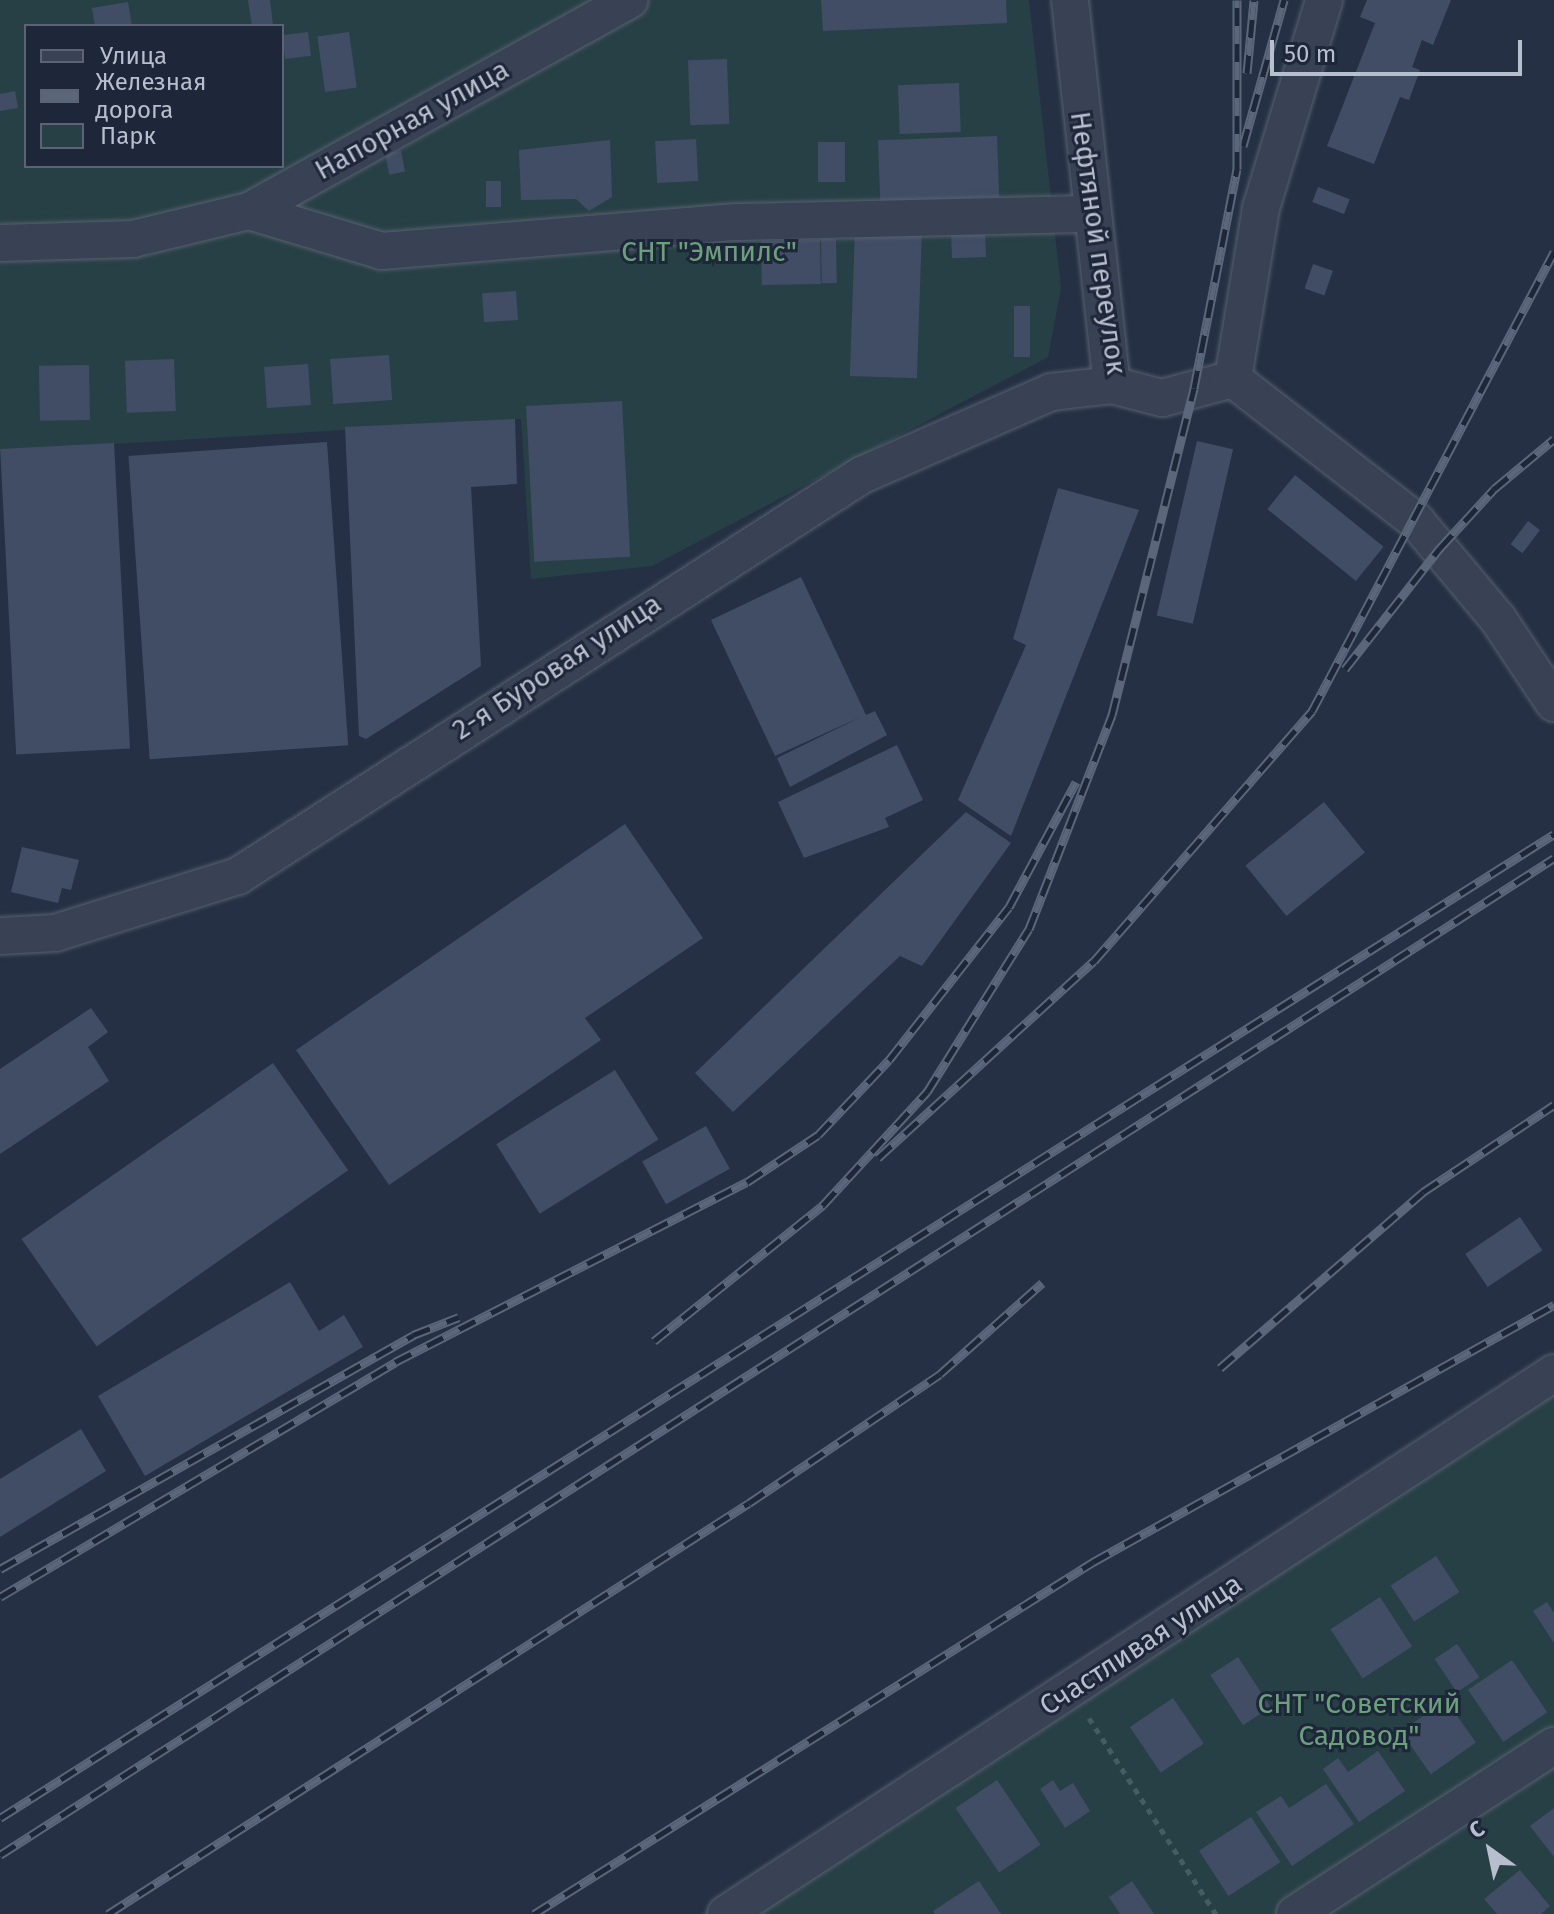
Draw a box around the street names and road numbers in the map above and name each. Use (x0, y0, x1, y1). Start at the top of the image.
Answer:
street label: Напорная улица (309, 53, 515, 187)
street label: Нефтяной переулок (1063, 109, 1133, 377)
street label: 2-я Буровая улица (446, 587, 668, 747)
street label: Счастливая улица (1034, 1567, 1248, 1723)

